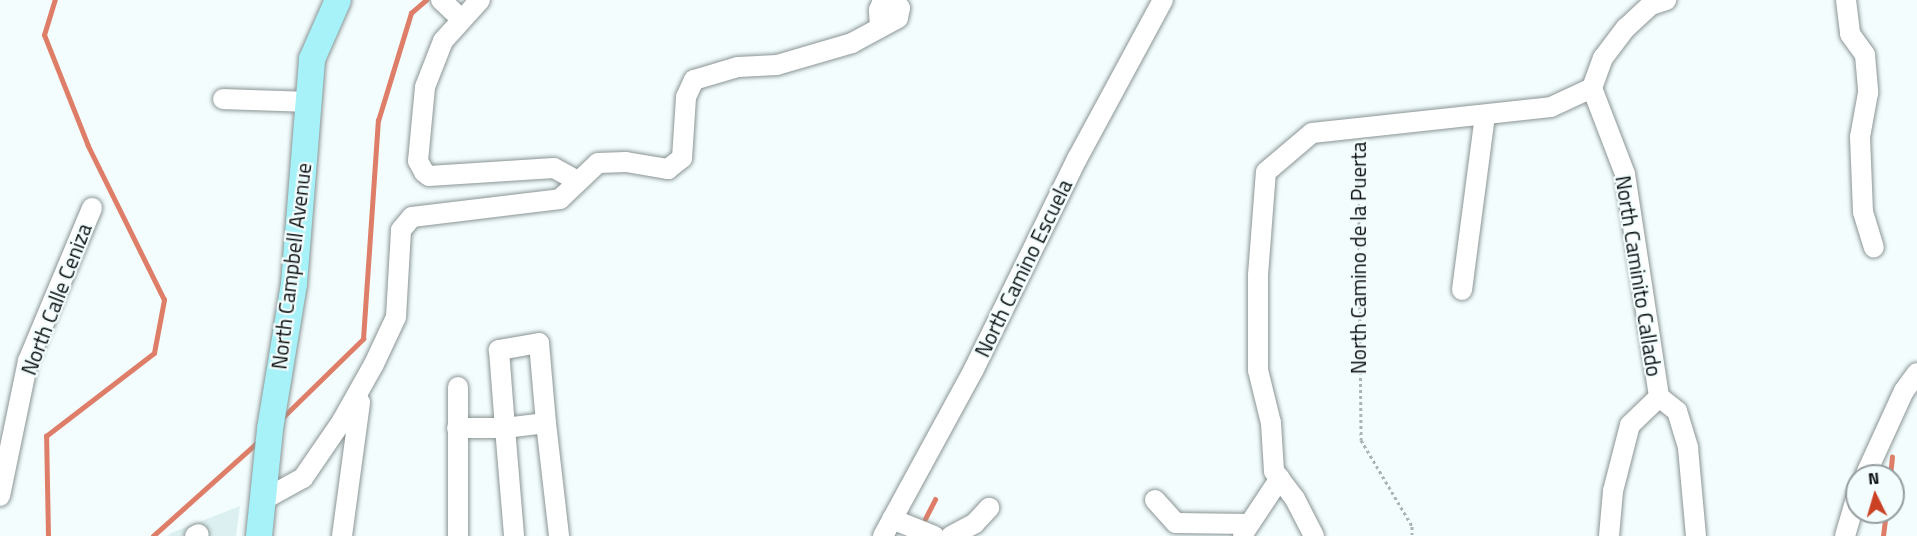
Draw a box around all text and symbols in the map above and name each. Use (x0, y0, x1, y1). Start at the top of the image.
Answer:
street label: North Camino de la Puerta (1345, 142, 1371, 374)
street label: North Campbell Avenue (266, 161, 316, 371)
street label: North Caminito Callado (1611, 174, 1667, 378)
street label: North Camino Escuela (969, 175, 1077, 361)
street label: North Calle Ceniza (16, 220, 96, 378)
north arrow (1845, 464, 1905, 524)
text: N (1867, 466, 1880, 490)

